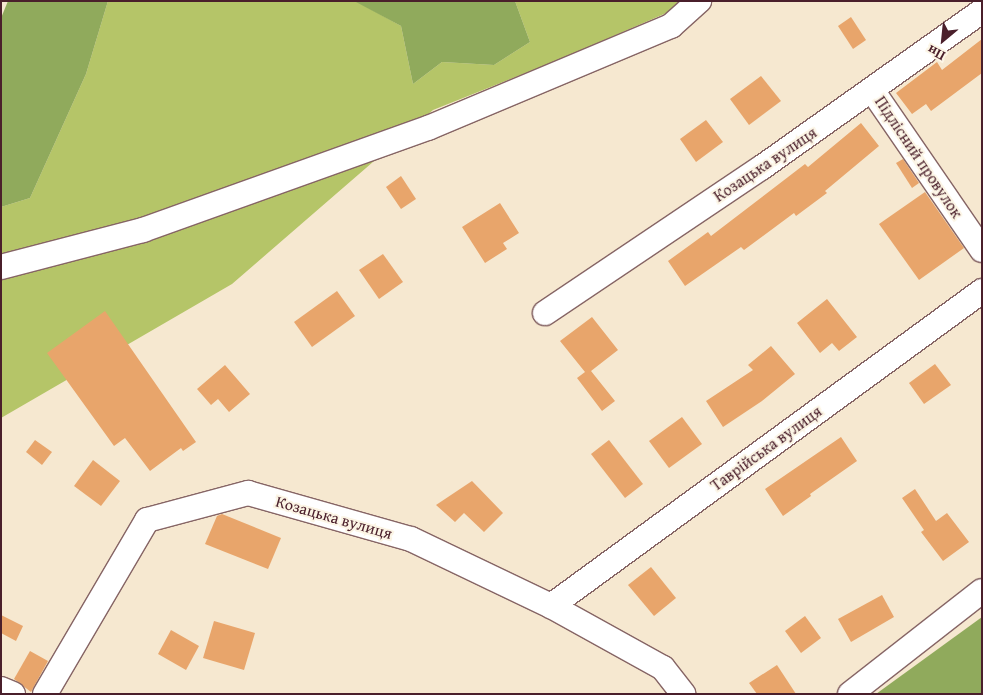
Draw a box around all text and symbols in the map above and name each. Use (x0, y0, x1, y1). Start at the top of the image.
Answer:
north arrow (918, 15, 968, 65)
text: Пн (923, 40, 949, 66)
street label: Підлісний провулок (871, 92, 967, 222)
street label: Козацька вулиця (710, 122, 820, 206)
street label: Таврійська вулиця (707, 401, 825, 495)
street label: Козацька вулиця (274, 491, 394, 543)

